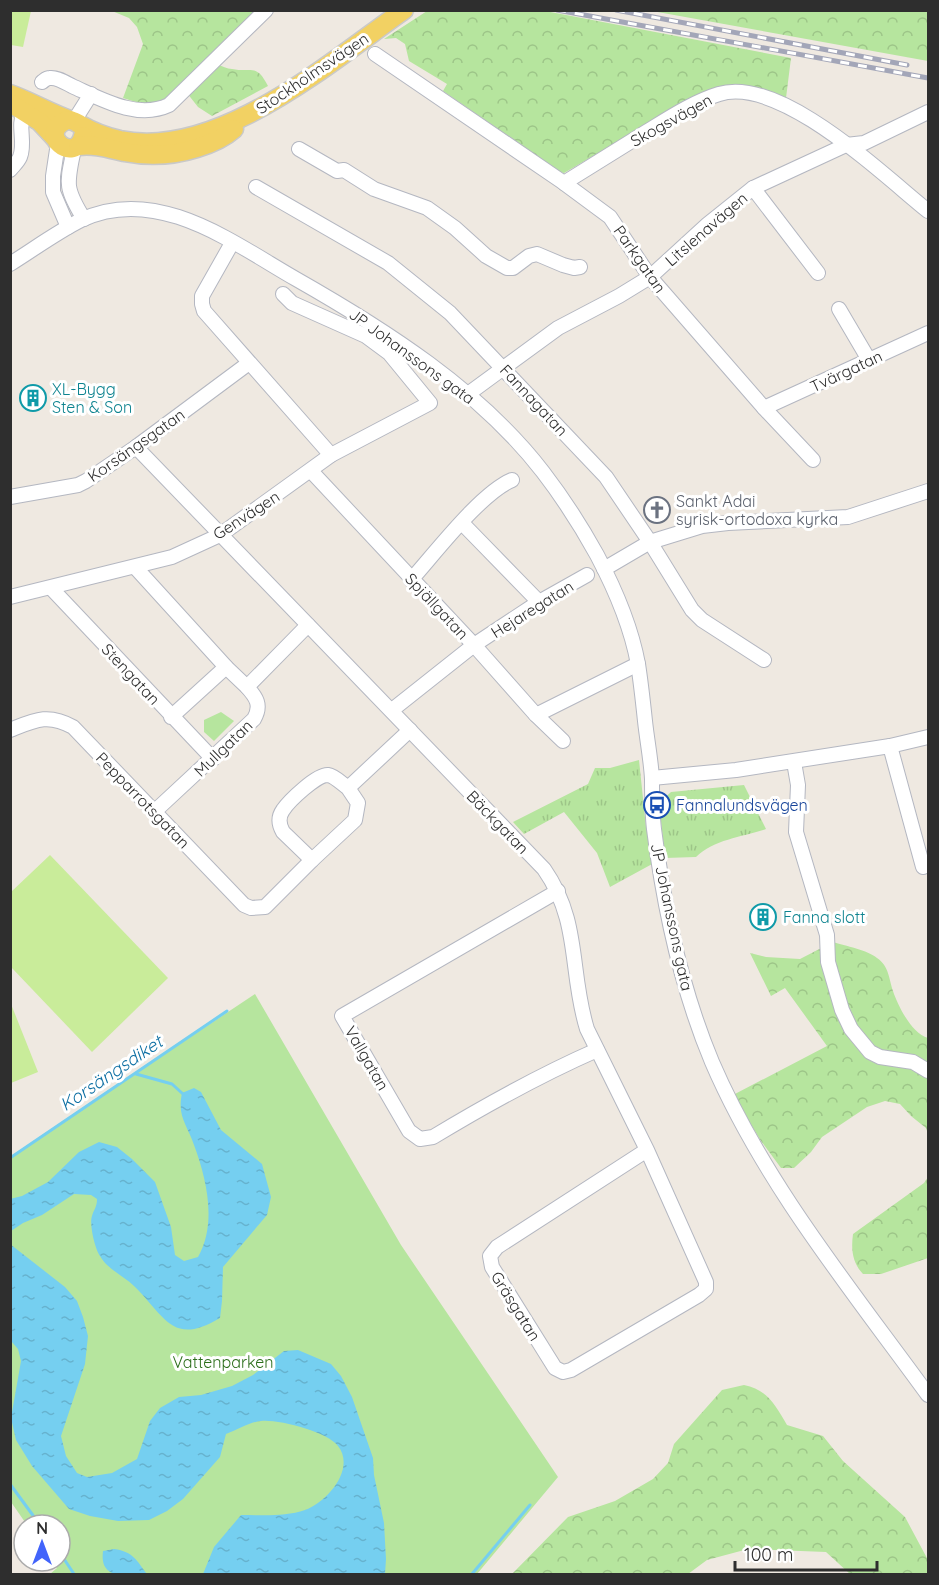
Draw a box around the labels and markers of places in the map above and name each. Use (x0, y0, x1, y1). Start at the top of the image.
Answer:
place label: XL-Bygg Sten & Son (52, 379, 132, 417)
building icon: XL-Bygg Sten & Son (18, 383, 48, 413)
place label: Sankt Adai syrisk-ortodoxa kyrka (676, 491, 838, 529)
church icon: Sankt Adai syrisk-ortodoxa kyrka (642, 495, 672, 525)
bus stop icon: Fannalundsvägen (642, 790, 672, 820)
place label: Fannalundsvägen (676, 795, 808, 815)
building icon: Fanna slott (748, 902, 778, 932)
place label: Fanna slott (783, 907, 866, 927)

